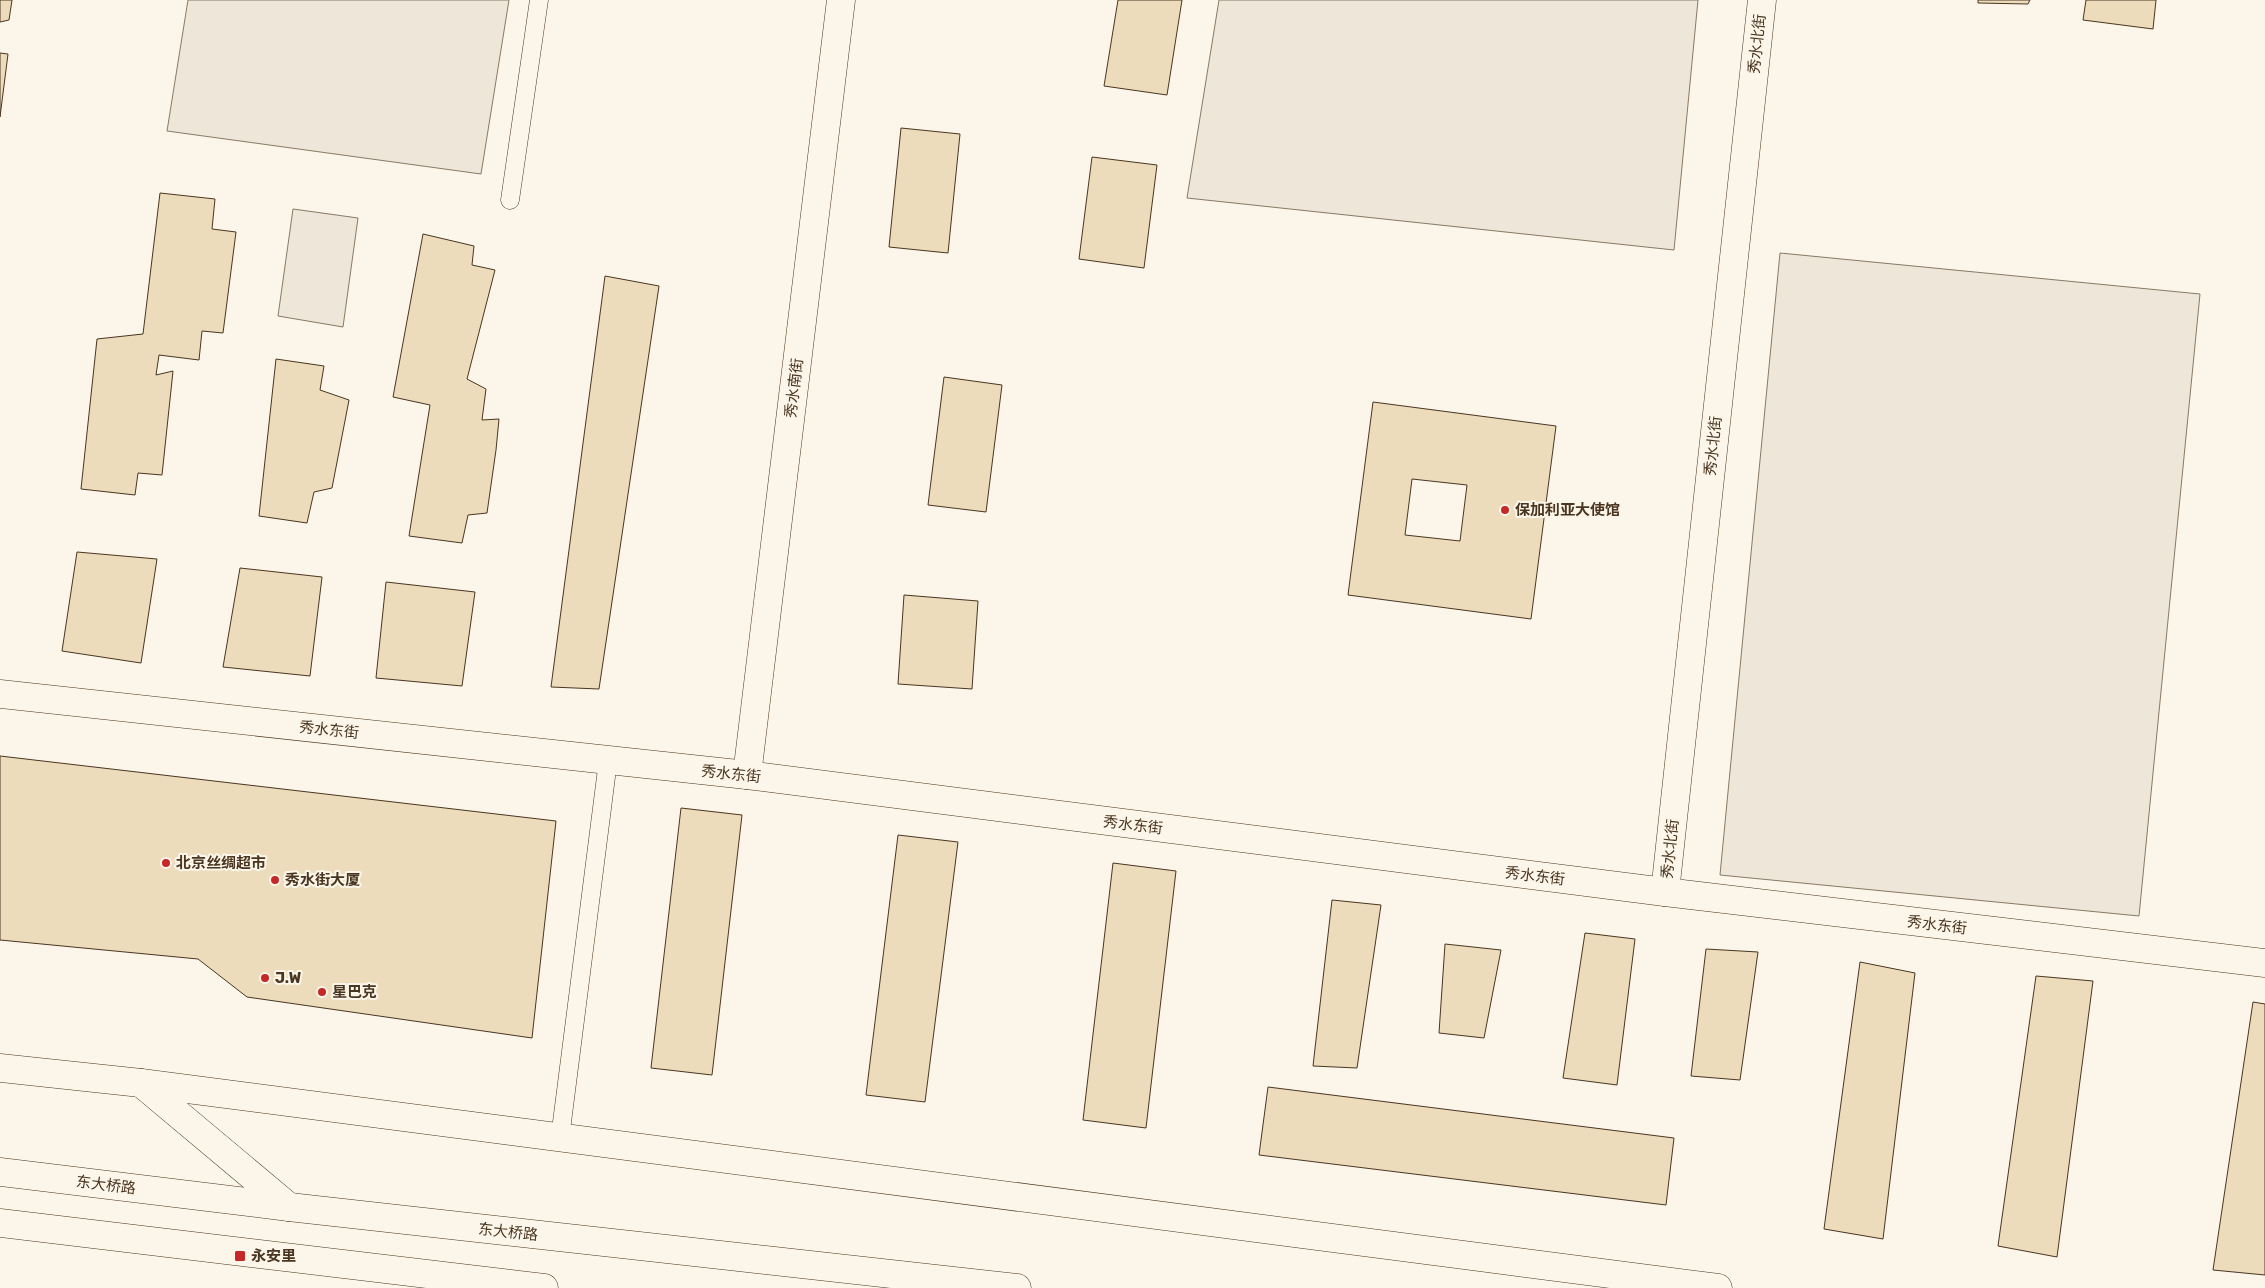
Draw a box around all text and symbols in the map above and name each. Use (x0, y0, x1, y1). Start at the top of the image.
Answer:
street label: 秀水北街 (1745, 13, 1769, 75)
street label: 秀水南街 (781, 357, 807, 419)
street label: 秀水北街 (1701, 415, 1725, 477)
place label: 保加利亚大使馆 (1515, 501, 1620, 519)
marker: 保加利亚大使馆 (1499, 504, 1511, 516)
street label: 秀水东街 (298, 718, 360, 742)
street label: 秀水东街 (700, 762, 762, 786)
street label: 秀水东街 (1102, 812, 1164, 838)
street label: 秀水北街 (1658, 818, 1682, 880)
place label: 北京丝绸超市 (176, 854, 266, 872)
marker: 北京丝绸超市 (160, 857, 172, 869)
street label: 秀水东街 (1504, 863, 1566, 889)
place label: 秀水街大厦 (285, 871, 360, 889)
marker: 秀水街大厦 (269, 874, 281, 886)
street label: 秀水东街 (1906, 912, 1968, 938)
place label: J.W (275, 969, 301, 987)
marker: J.W (259, 972, 271, 984)
place label: 星巴克 (332, 983, 377, 1001)
marker: 星巴克 (316, 986, 328, 998)
street label: 东大桥路 (75, 1172, 137, 1198)
street label: 东大桥路 (477, 1220, 539, 1244)
place label: 永安里 (251, 1247, 296, 1265)
marker: 永安里 (233, 1249, 247, 1263)

